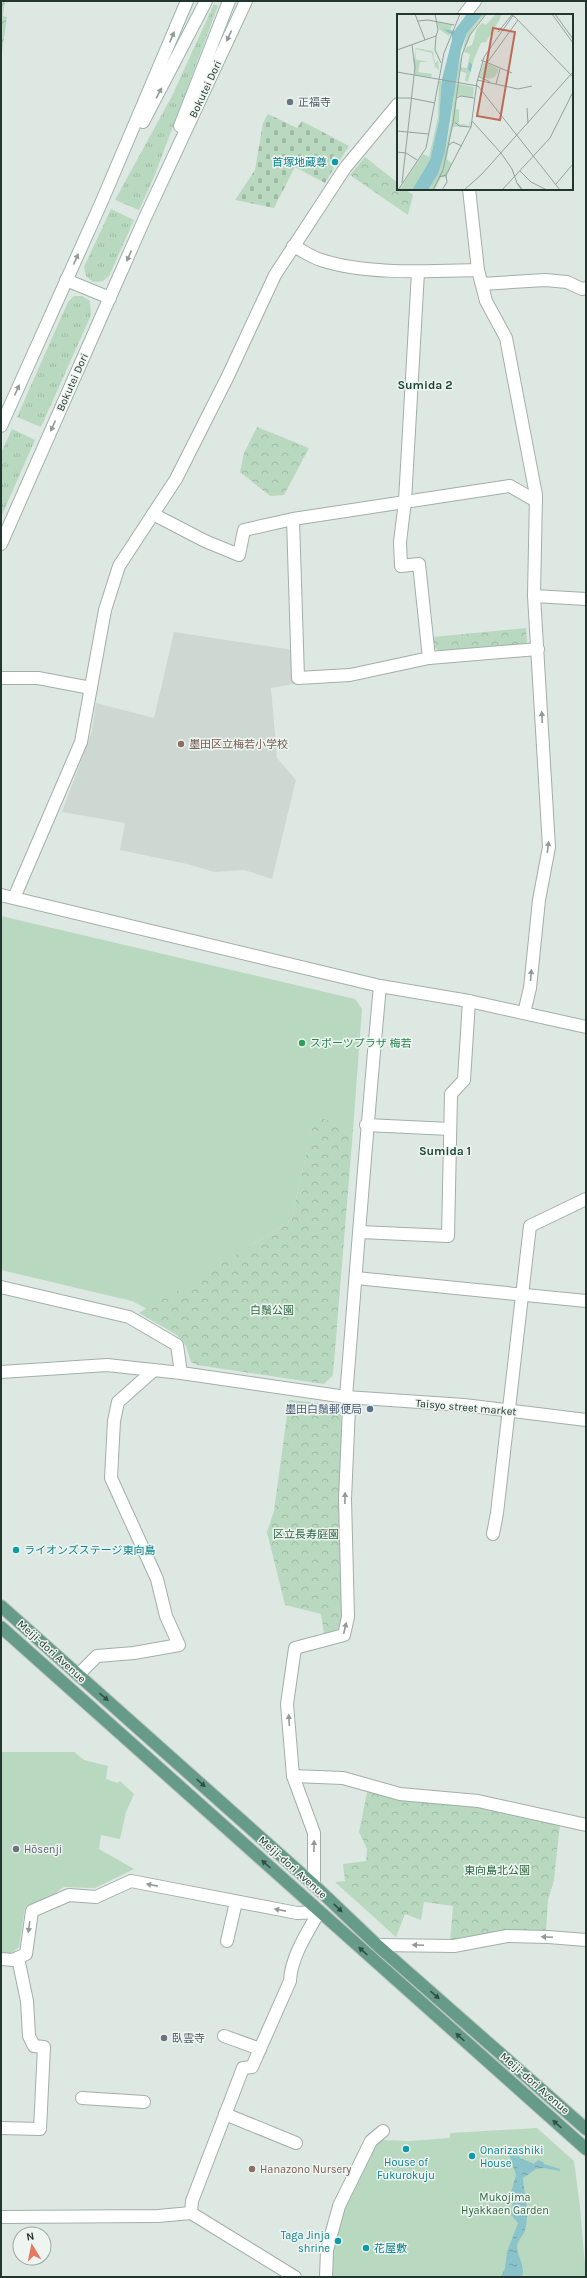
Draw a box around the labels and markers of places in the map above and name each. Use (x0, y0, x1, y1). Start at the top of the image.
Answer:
place label: 正福寺 (298, 96, 331, 109)
marker: 正福寺 (285, 97, 295, 107)
place label: 首塚地蔵尊 (272, 156, 327, 169)
marker: 首塚地蔵尊 (330, 157, 340, 167)
place label: 墨田区立梅若小学校 (189, 738, 288, 751)
marker: 墨田区立梅若小学校 (176, 739, 186, 749)
place label: スポーツプラザ 梅若 (310, 1037, 411, 1050)
marker: スポーツプラザ 梅若 (297, 1038, 307, 1048)
place label: 墨田白鬚郵便局 (285, 1403, 362, 1416)
marker: 墨田白鬚郵便局 (365, 1404, 375, 1414)
place label: ライオンズステージ東向島 (24, 1544, 156, 1557)
marker: ライオンズステージ東向島 (11, 1545, 21, 1555)
place label: Hōsenji (24, 1843, 62, 1856)
marker: Hōsenji (11, 1844, 21, 1854)
place label: 臥雲寺 (172, 2032, 205, 2045)
marker: 臥雲寺 (159, 2033, 169, 2043)
marker: House of Fukurokuju (401, 2144, 411, 2154)
place label: Onarizashiki House (480, 2144, 544, 2170)
marker: Onarizashiki House (467, 2151, 477, 2161)
place label: House of Fukurokuju (377, 2156, 435, 2182)
place label: Hanazono Nursery (260, 2163, 351, 2176)
marker: Hanazono Nursery (247, 2164, 257, 2174)
place label: Taga Jinja shrine (281, 2229, 330, 2255)
marker: Taga Jinja shrine (333, 2236, 343, 2246)
place label: 花屋敷 (374, 2242, 407, 2255)
marker: 花屋敷 (361, 2243, 371, 2253)

